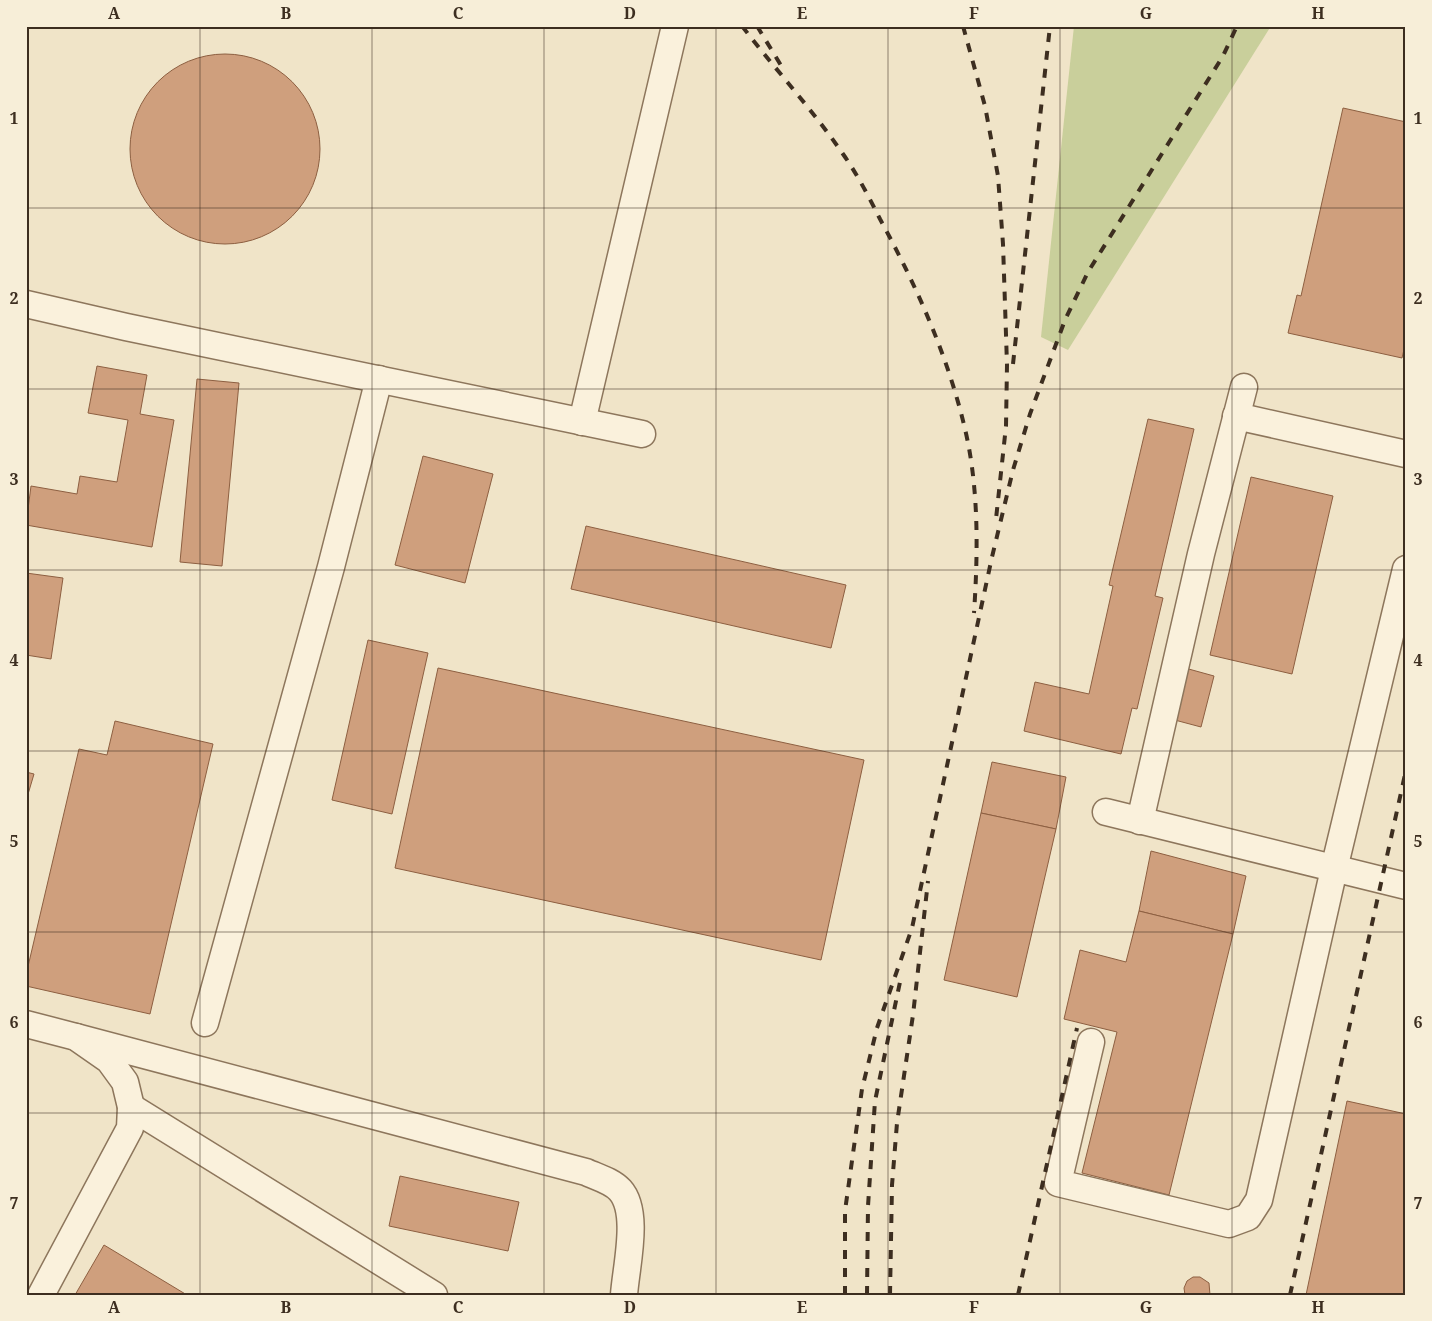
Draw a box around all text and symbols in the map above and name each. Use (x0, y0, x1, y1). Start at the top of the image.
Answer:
text: A (108, 2, 121, 24)
text: B (281, 2, 292, 24)
text: C (453, 2, 464, 24)
text: D (624, 2, 636, 24)
text: E (797, 2, 807, 24)
text: F (969, 2, 979, 24)
text: G (1140, 2, 1152, 24)
text: H (1311, 2, 1325, 24)
text: 1 (9, 107, 19, 129)
text: 1 (1413, 107, 1423, 129)
text: 2 (9, 287, 19, 309)
text: 2 (1413, 287, 1423, 309)
text: 3 (9, 468, 19, 490)
text: 3 (1413, 468, 1423, 490)
text: 4 (9, 649, 19, 671)
text: 4 (1413, 649, 1423, 671)
text: 5 (9, 830, 19, 852)
text: 5 (1413, 830, 1423, 852)
text: 6 (9, 1011, 19, 1033)
text: 6 (1413, 1011, 1423, 1033)
text: 7 (9, 1192, 19, 1214)
text: 7 (1413, 1192, 1423, 1214)
text: A (108, 1296, 121, 1318)
text: B (281, 1296, 292, 1318)
text: C (453, 1296, 464, 1318)
text: D (624, 1296, 636, 1318)
text: E (797, 1296, 807, 1318)
text: F (969, 1296, 979, 1318)
text: G (1140, 1296, 1152, 1318)
text: H (1311, 1296, 1325, 1318)

